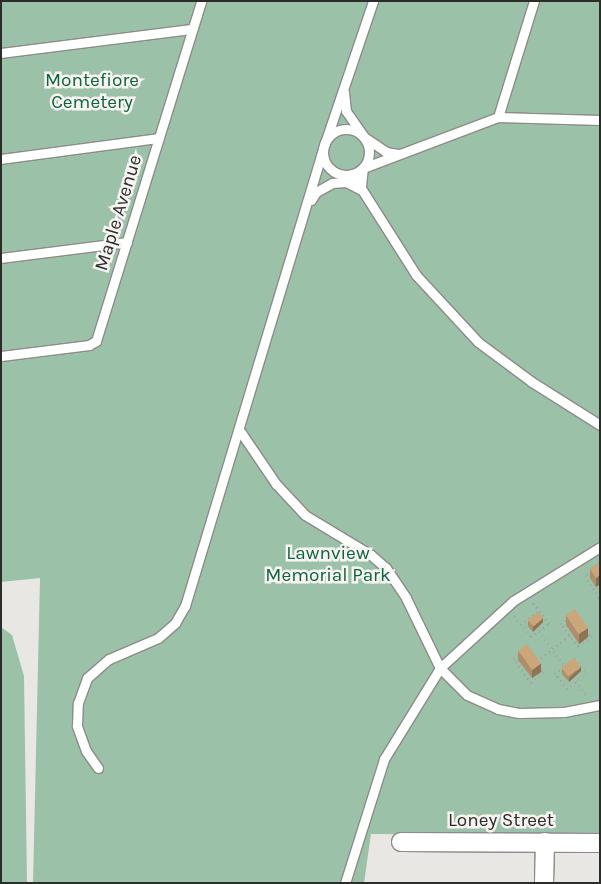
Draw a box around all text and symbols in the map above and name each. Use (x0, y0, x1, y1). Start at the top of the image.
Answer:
park label: Montefiore Cemetery (45, 70, 139, 114)
street label: Maple Avenue (91, 152, 147, 274)
park label: Lawnview Memorial Park (265, 543, 391, 587)
street label: Loney Street (448, 810, 554, 832)

